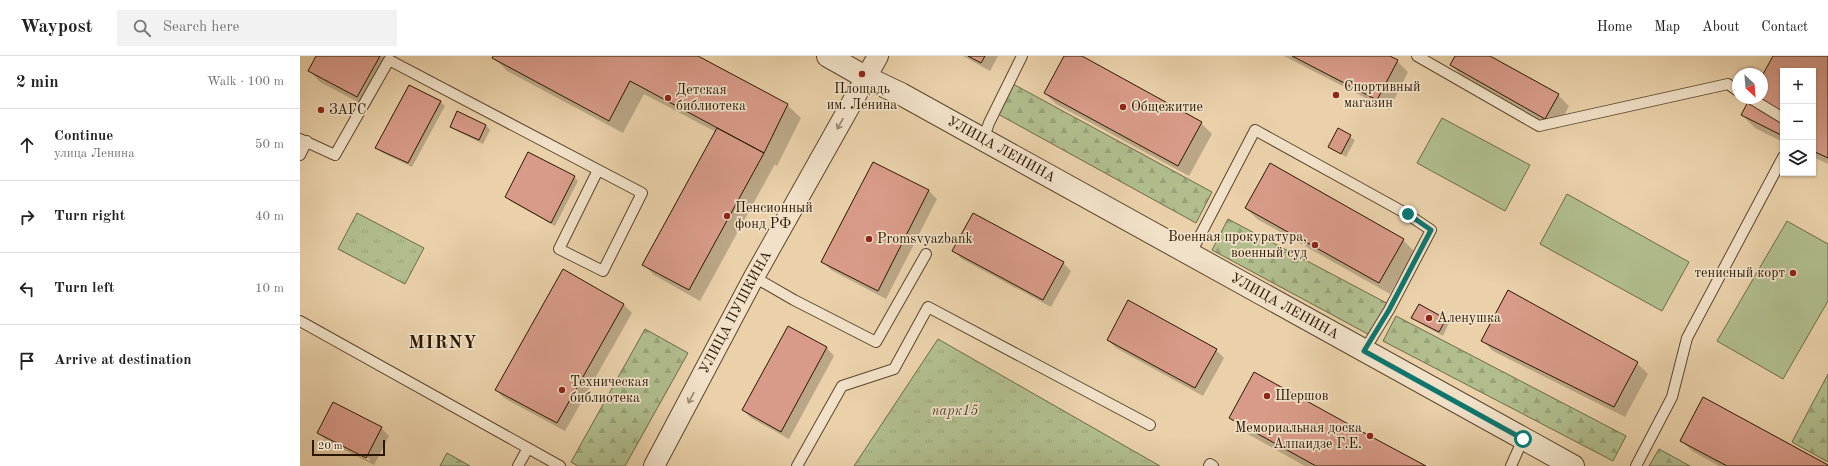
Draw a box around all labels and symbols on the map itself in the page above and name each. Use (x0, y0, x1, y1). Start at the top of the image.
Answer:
north arrow (1732, 68, 1768, 104)
marker: Площадь им. Ленина (857, 69, 867, 79)
place label: Спортивный магазин (1344, 80, 1421, 110)
place label: Площадь им. Ленина (827, 82, 897, 112)
place label: Детская библиотека (676, 83, 746, 113)
marker: Спортивный магазин (1331, 90, 1341, 100)
marker: Детская библиотека (663, 93, 673, 103)
place label: Общежитие (1131, 100, 1203, 114)
marker: Общежитие (1118, 102, 1128, 112)
place label: ЗАГС (329, 103, 366, 117)
marker: ЗАГС (316, 105, 326, 115)
street label: УЛИЦА ЛЕНИНА (945, 114, 1058, 185)
one-way arrow (836, 118, 843, 130)
place label: Пенсионный фонд РФ (735, 201, 813, 232)
route end (1399, 205, 1417, 223)
marker: Пенсионный фонд РФ (722, 211, 732, 221)
place label: Военная прокуратура, военный суд (1168, 230, 1307, 260)
place label: Promsvyazbank (877, 232, 973, 246)
marker: Promsvyazbank (864, 234, 874, 244)
marker: Военная прокуратура, военный суд (1310, 240, 1320, 250)
street label: УЛИЦА ПУШКИНА (697, 248, 774, 376)
place label: тенисный корт (1694, 266, 1785, 280)
marker: тенисный корт (1788, 268, 1798, 278)
street label: УЛИЦА ЛЕНИНА (1228, 271, 1341, 342)
place label: Аленушка (1437, 311, 1501, 325)
marker: Аленушка (1424, 313, 1434, 323)
district label: MIRNY (408, 334, 478, 352)
place label: Техническая библиотека (570, 375, 649, 405)
marker: Техническая библиотека (557, 385, 567, 395)
place label: Шершов (1275, 389, 1329, 403)
one-way arrow (686, 391, 694, 403)
marker: Шершов (1262, 391, 1272, 401)
park label: парк15 (932, 403, 979, 419)
place label: Мемориальная доска Алпаидзе Г.Е. (1235, 421, 1362, 451)
route start (1514, 430, 1532, 448)
marker: Мемориальная доска Алпаидзе Г.Е. (1365, 431, 1375, 441)
scale bar (312, 438, 385, 457)

